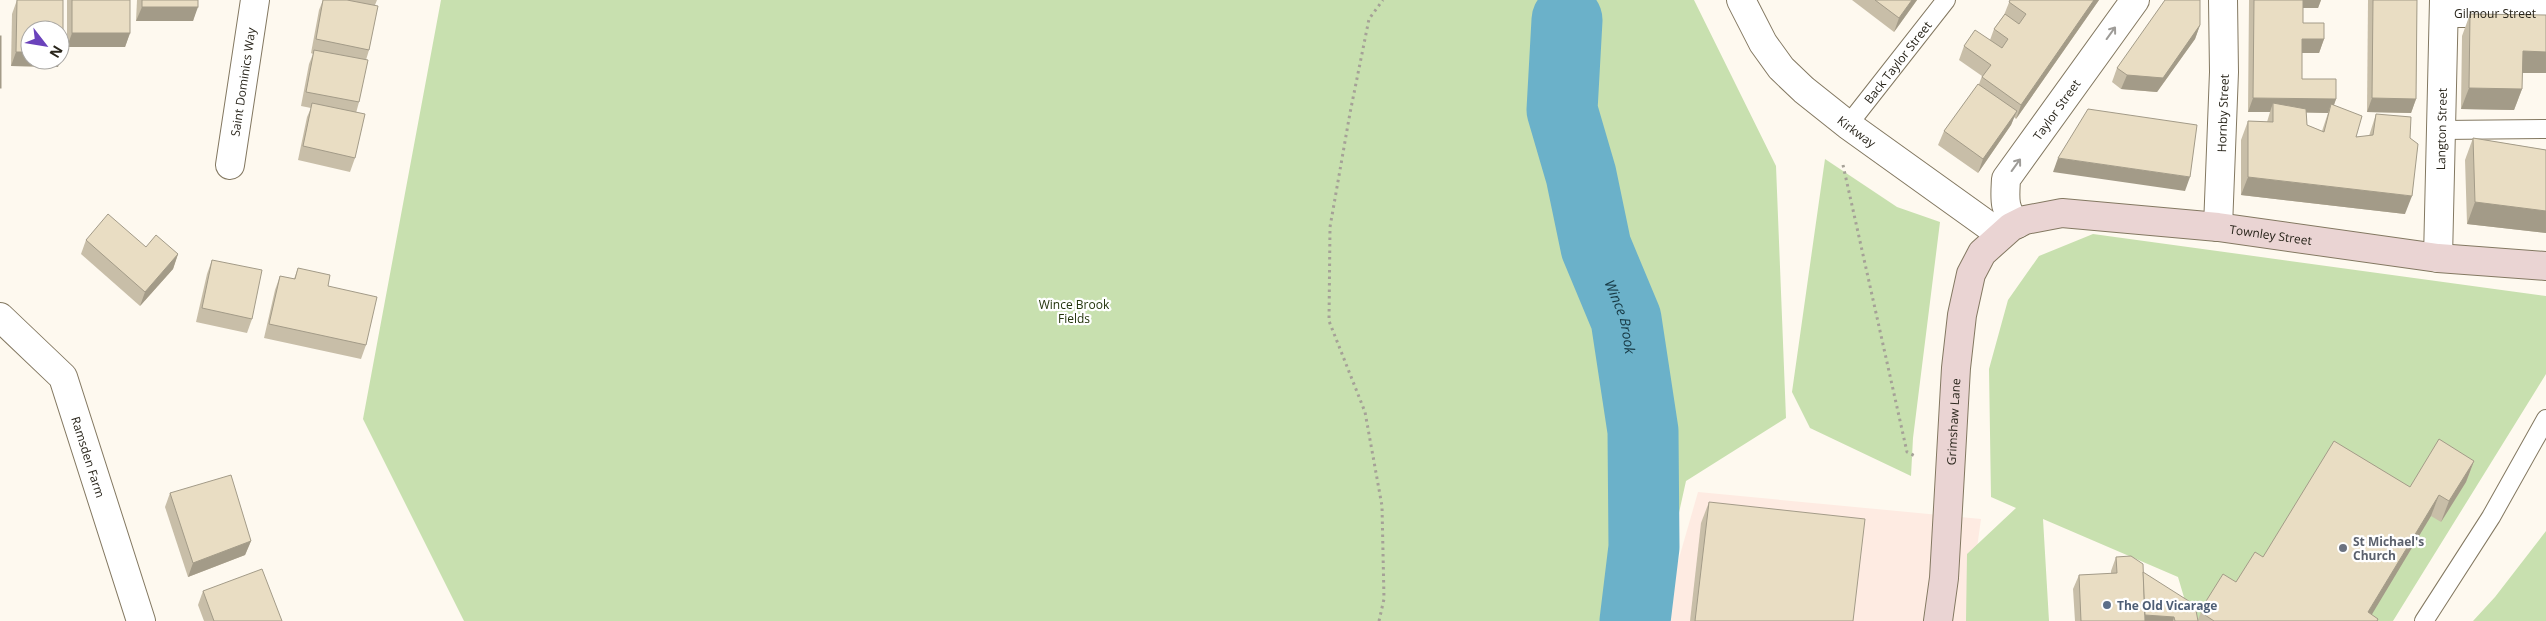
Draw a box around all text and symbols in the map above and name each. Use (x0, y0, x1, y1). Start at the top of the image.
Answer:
street label: Gilmour Street (2454, 5, 2536, 22)
street label: Back Taylor Street (1860, 17, 1935, 107)
north arrow (20, 20, 70, 70)
street label: Saint Dominics Way (226, 25, 259, 138)
one-way arrow (2106, 26, 2116, 40)
text: N (45, 42, 68, 62)
street label: Hornby Street (2212, 74, 2232, 153)
street label: Taylor Street (2028, 76, 2084, 143)
street label: Langton Street (2432, 88, 2450, 170)
street label: Kirkway (1834, 112, 1880, 152)
one-way arrow (2011, 158, 2021, 172)
street label: Townley Street (2229, 220, 2313, 249)
water label: Wince Brook (1601, 277, 1641, 356)
park label: Wince Brook Fields (1039, 296, 1110, 327)
street label: Grimshaw Lane (1942, 378, 1964, 466)
street label: Ramsden Farm (68, 414, 110, 500)
place label: St Michael's Church (2353, 533, 2424, 564)
marker: St Michael's Church (2337, 542, 2349, 554)
place label: The Old Vicarage (2117, 597, 2217, 614)
marker: The Old Vicarage (2101, 599, 2113, 611)

